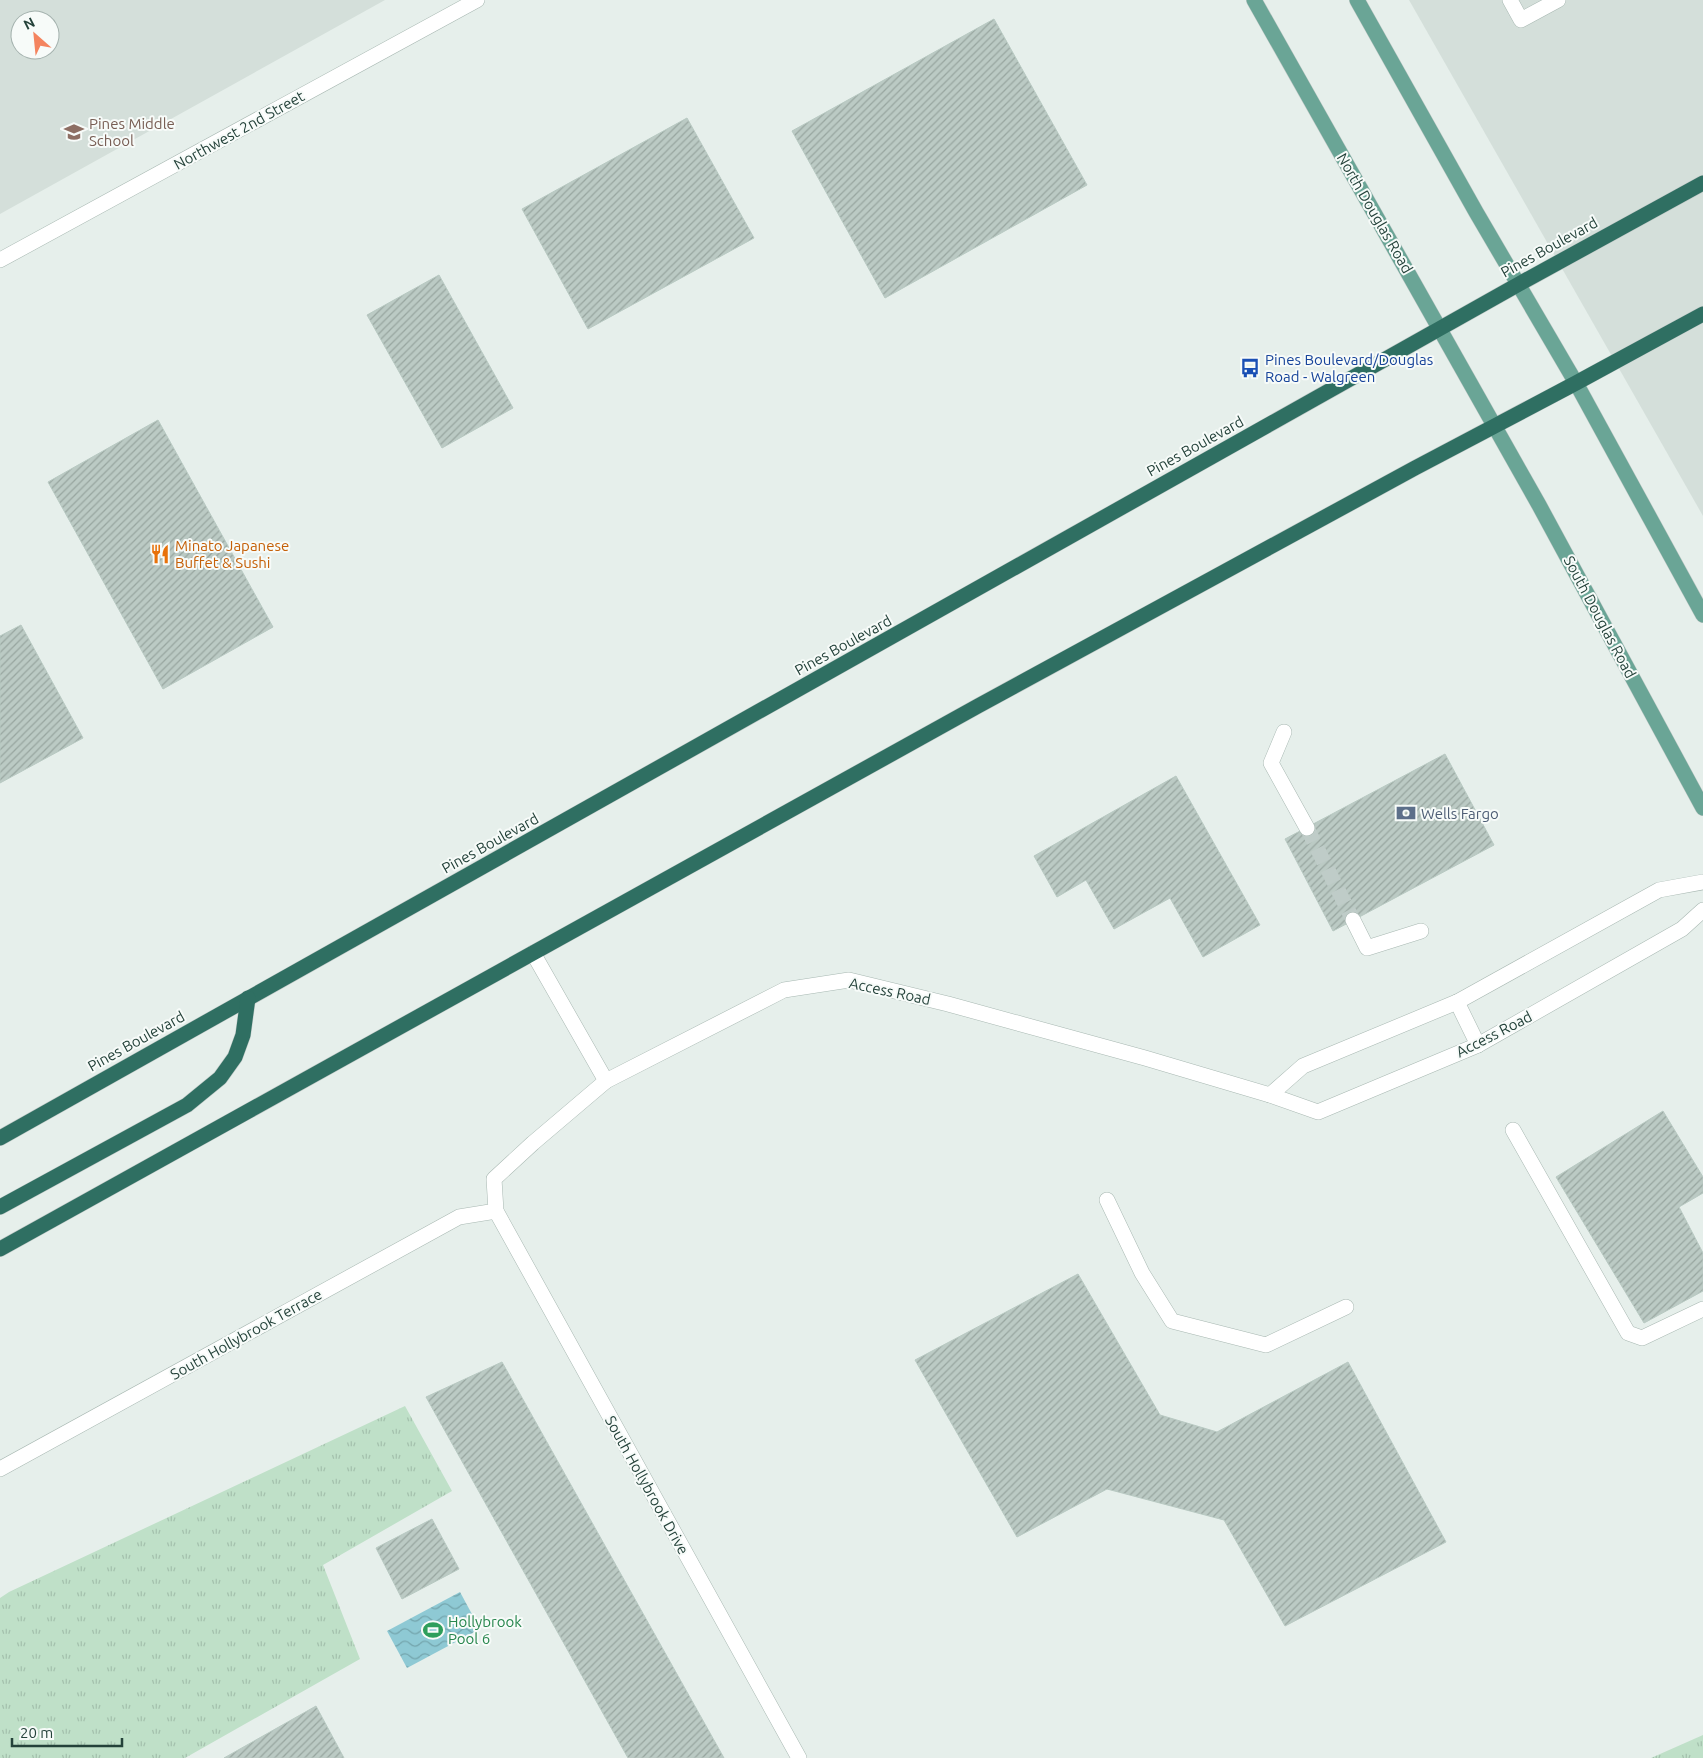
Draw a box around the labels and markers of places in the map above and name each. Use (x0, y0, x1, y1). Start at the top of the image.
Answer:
place label: Pines Middle School (89, 115, 175, 149)
school or university icon: Pines Middle School (63, 121, 85, 143)
place label: Pines Boulevard/Douglas Road - Walgreen (1265, 351, 1433, 385)
bus stop icon: Pines Boulevard/Douglas Road - Walgreen (1239, 357, 1261, 379)
place label: Minato Japanese Buffet & Sushi (175, 537, 289, 571)
restaurant icon: Minato Japanese Buffet & Sushi (149, 543, 171, 565)
bank icon: Wells Fargo (1395, 802, 1417, 824)
place label: Wells Fargo (1421, 805, 1499, 822)
place label: Hollybrook Pool 6 (448, 1613, 522, 1647)
sports icon: Hollybrook Pool 6 (422, 1619, 444, 1641)

